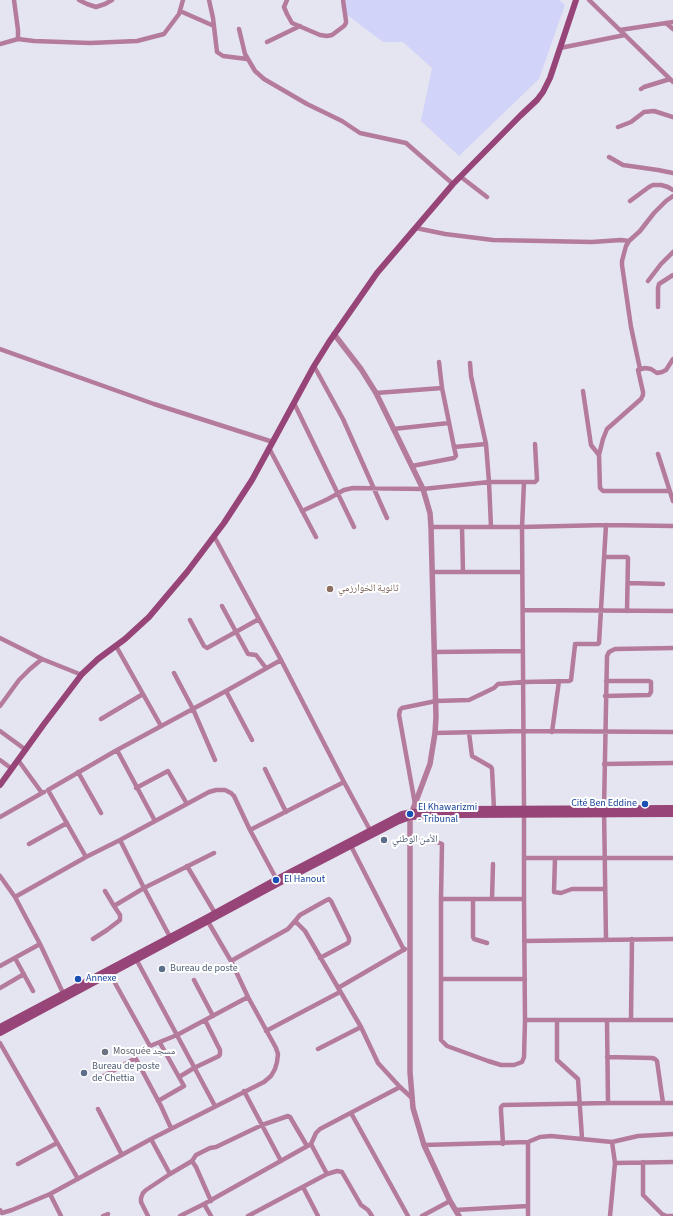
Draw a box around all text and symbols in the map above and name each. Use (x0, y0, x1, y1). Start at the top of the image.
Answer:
place label: ثانوية الخوارزمي (338, 583, 399, 595)
marker: ثانوية الخوارزمي (325, 584, 335, 594)
place label: Cité Ben Eddine (571, 798, 637, 810)
marker: Cité Ben Eddine (640, 799, 650, 809)
place label: El Khawarizmi - Tribunal (418, 802, 477, 826)
marker: El Khawarizmi - Tribunal (405, 809, 415, 819)
place label: الأمن الوطني (392, 834, 438, 846)
marker: الأمن الوطني (379, 835, 389, 845)
place label: El Hanout (284, 874, 325, 886)
marker: El Hanout (271, 875, 281, 885)
place label: Bureau de poste (170, 963, 238, 975)
marker: Bureau de poste (157, 964, 167, 974)
place label: Annexe (86, 973, 117, 985)
marker: Annexe (73, 974, 83, 984)
place label: Mosquée مسجد (113, 1046, 175, 1058)
marker: Mosquée مسجد (100, 1047, 110, 1057)
place label: Bureau de poste de Chettia (92, 1061, 160, 1084)
marker: Bureau de poste de Chettia (79, 1068, 89, 1078)

